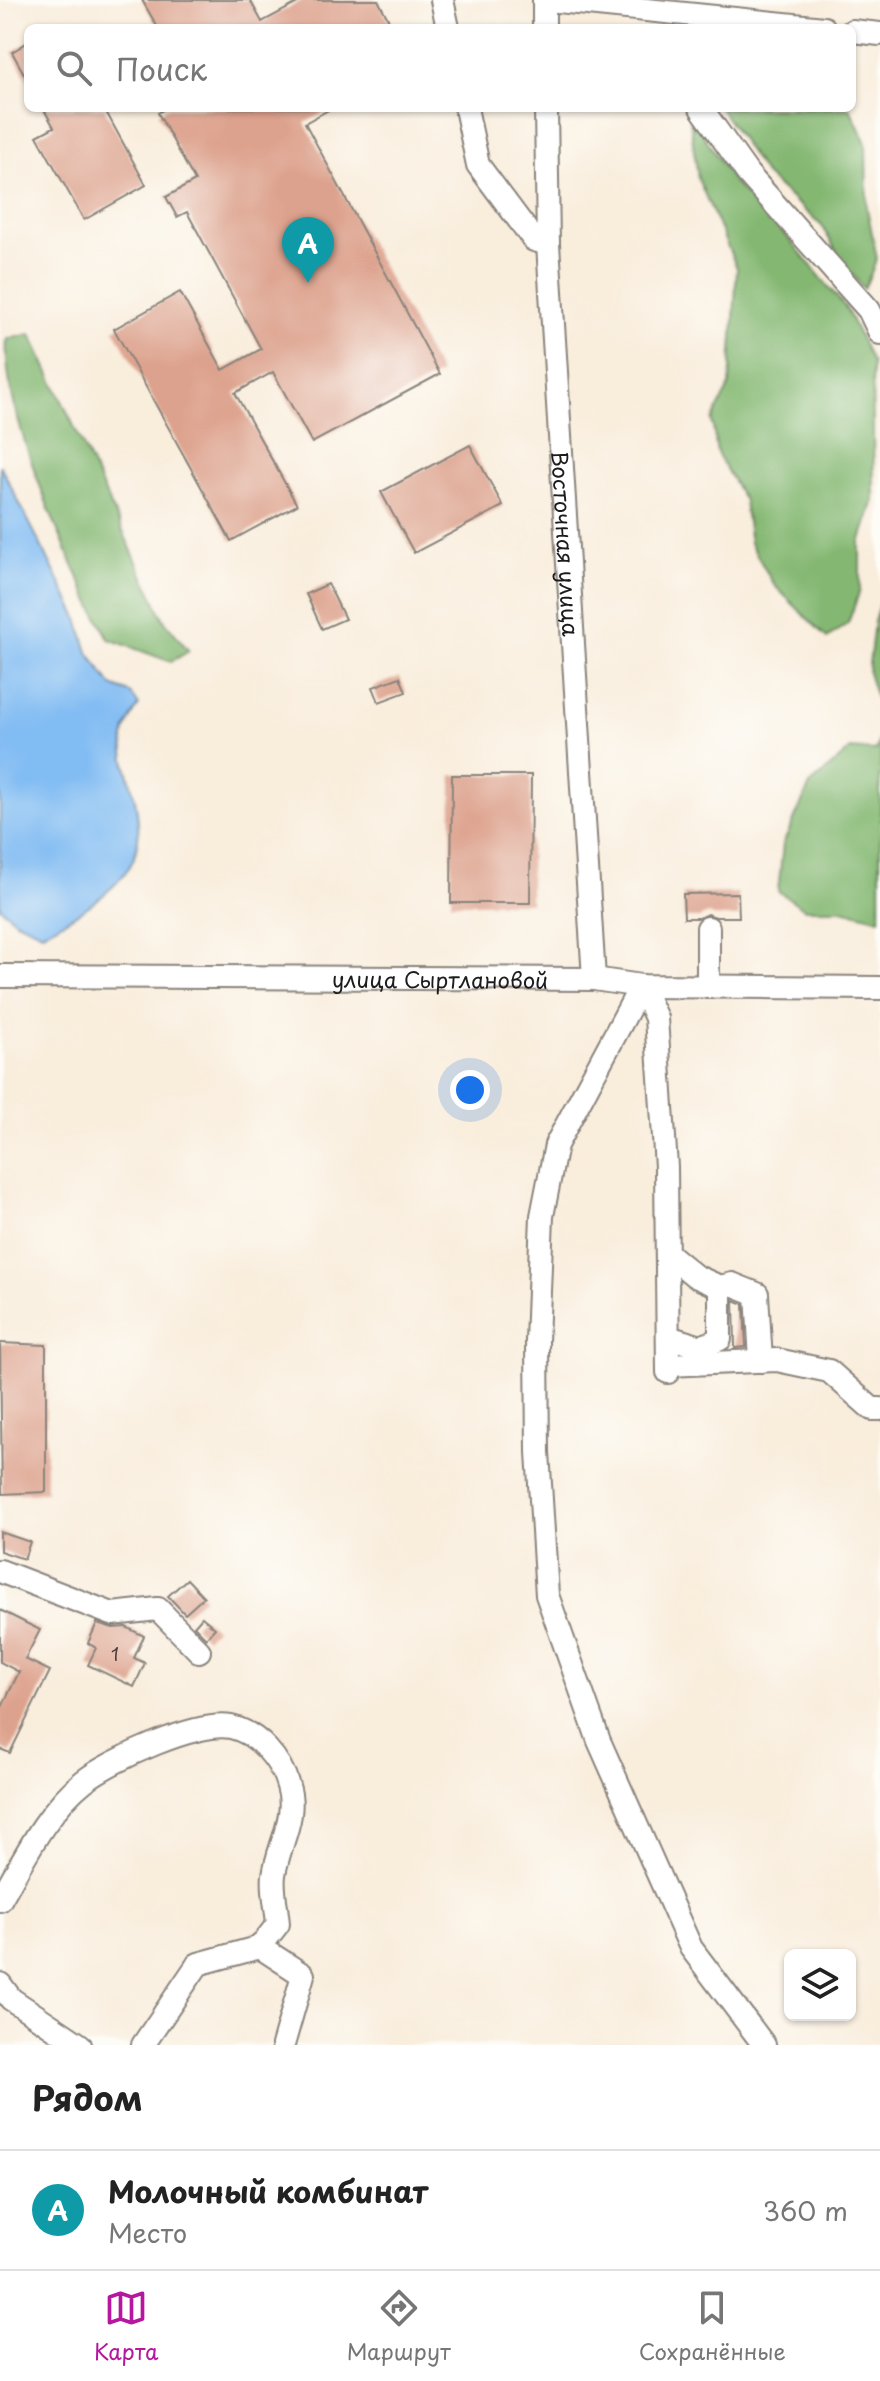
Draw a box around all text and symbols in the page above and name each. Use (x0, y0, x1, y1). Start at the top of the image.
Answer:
search box (24, 24, 856, 112)
icon: search (52, 46, 96, 90)
text: Поиск (116, 46, 207, 91)
pin: A (282, 217, 334, 283)
street label: Восточная улица (544, 450, 589, 637)
street label: улица Сыртлановой (332, 961, 548, 995)
your location (450, 1070, 490, 1110)
house number: 1 (111, 1640, 119, 1667)
map controls (784, 1949, 856, 2021)
button: layers (784, 1949, 856, 2021)
text: Рядом (32, 2071, 143, 2123)
text: Молочный комбинат (108, 2168, 428, 2213)
text: A (48, 2191, 68, 2230)
text: 360 m (763, 2191, 848, 2230)
text: Место (108, 2213, 187, 2252)
tab: Карта (94, 2286, 159, 2367)
tab: Маршрут (347, 2286, 451, 2367)
tab: Сохранённые (639, 2286, 786, 2367)

